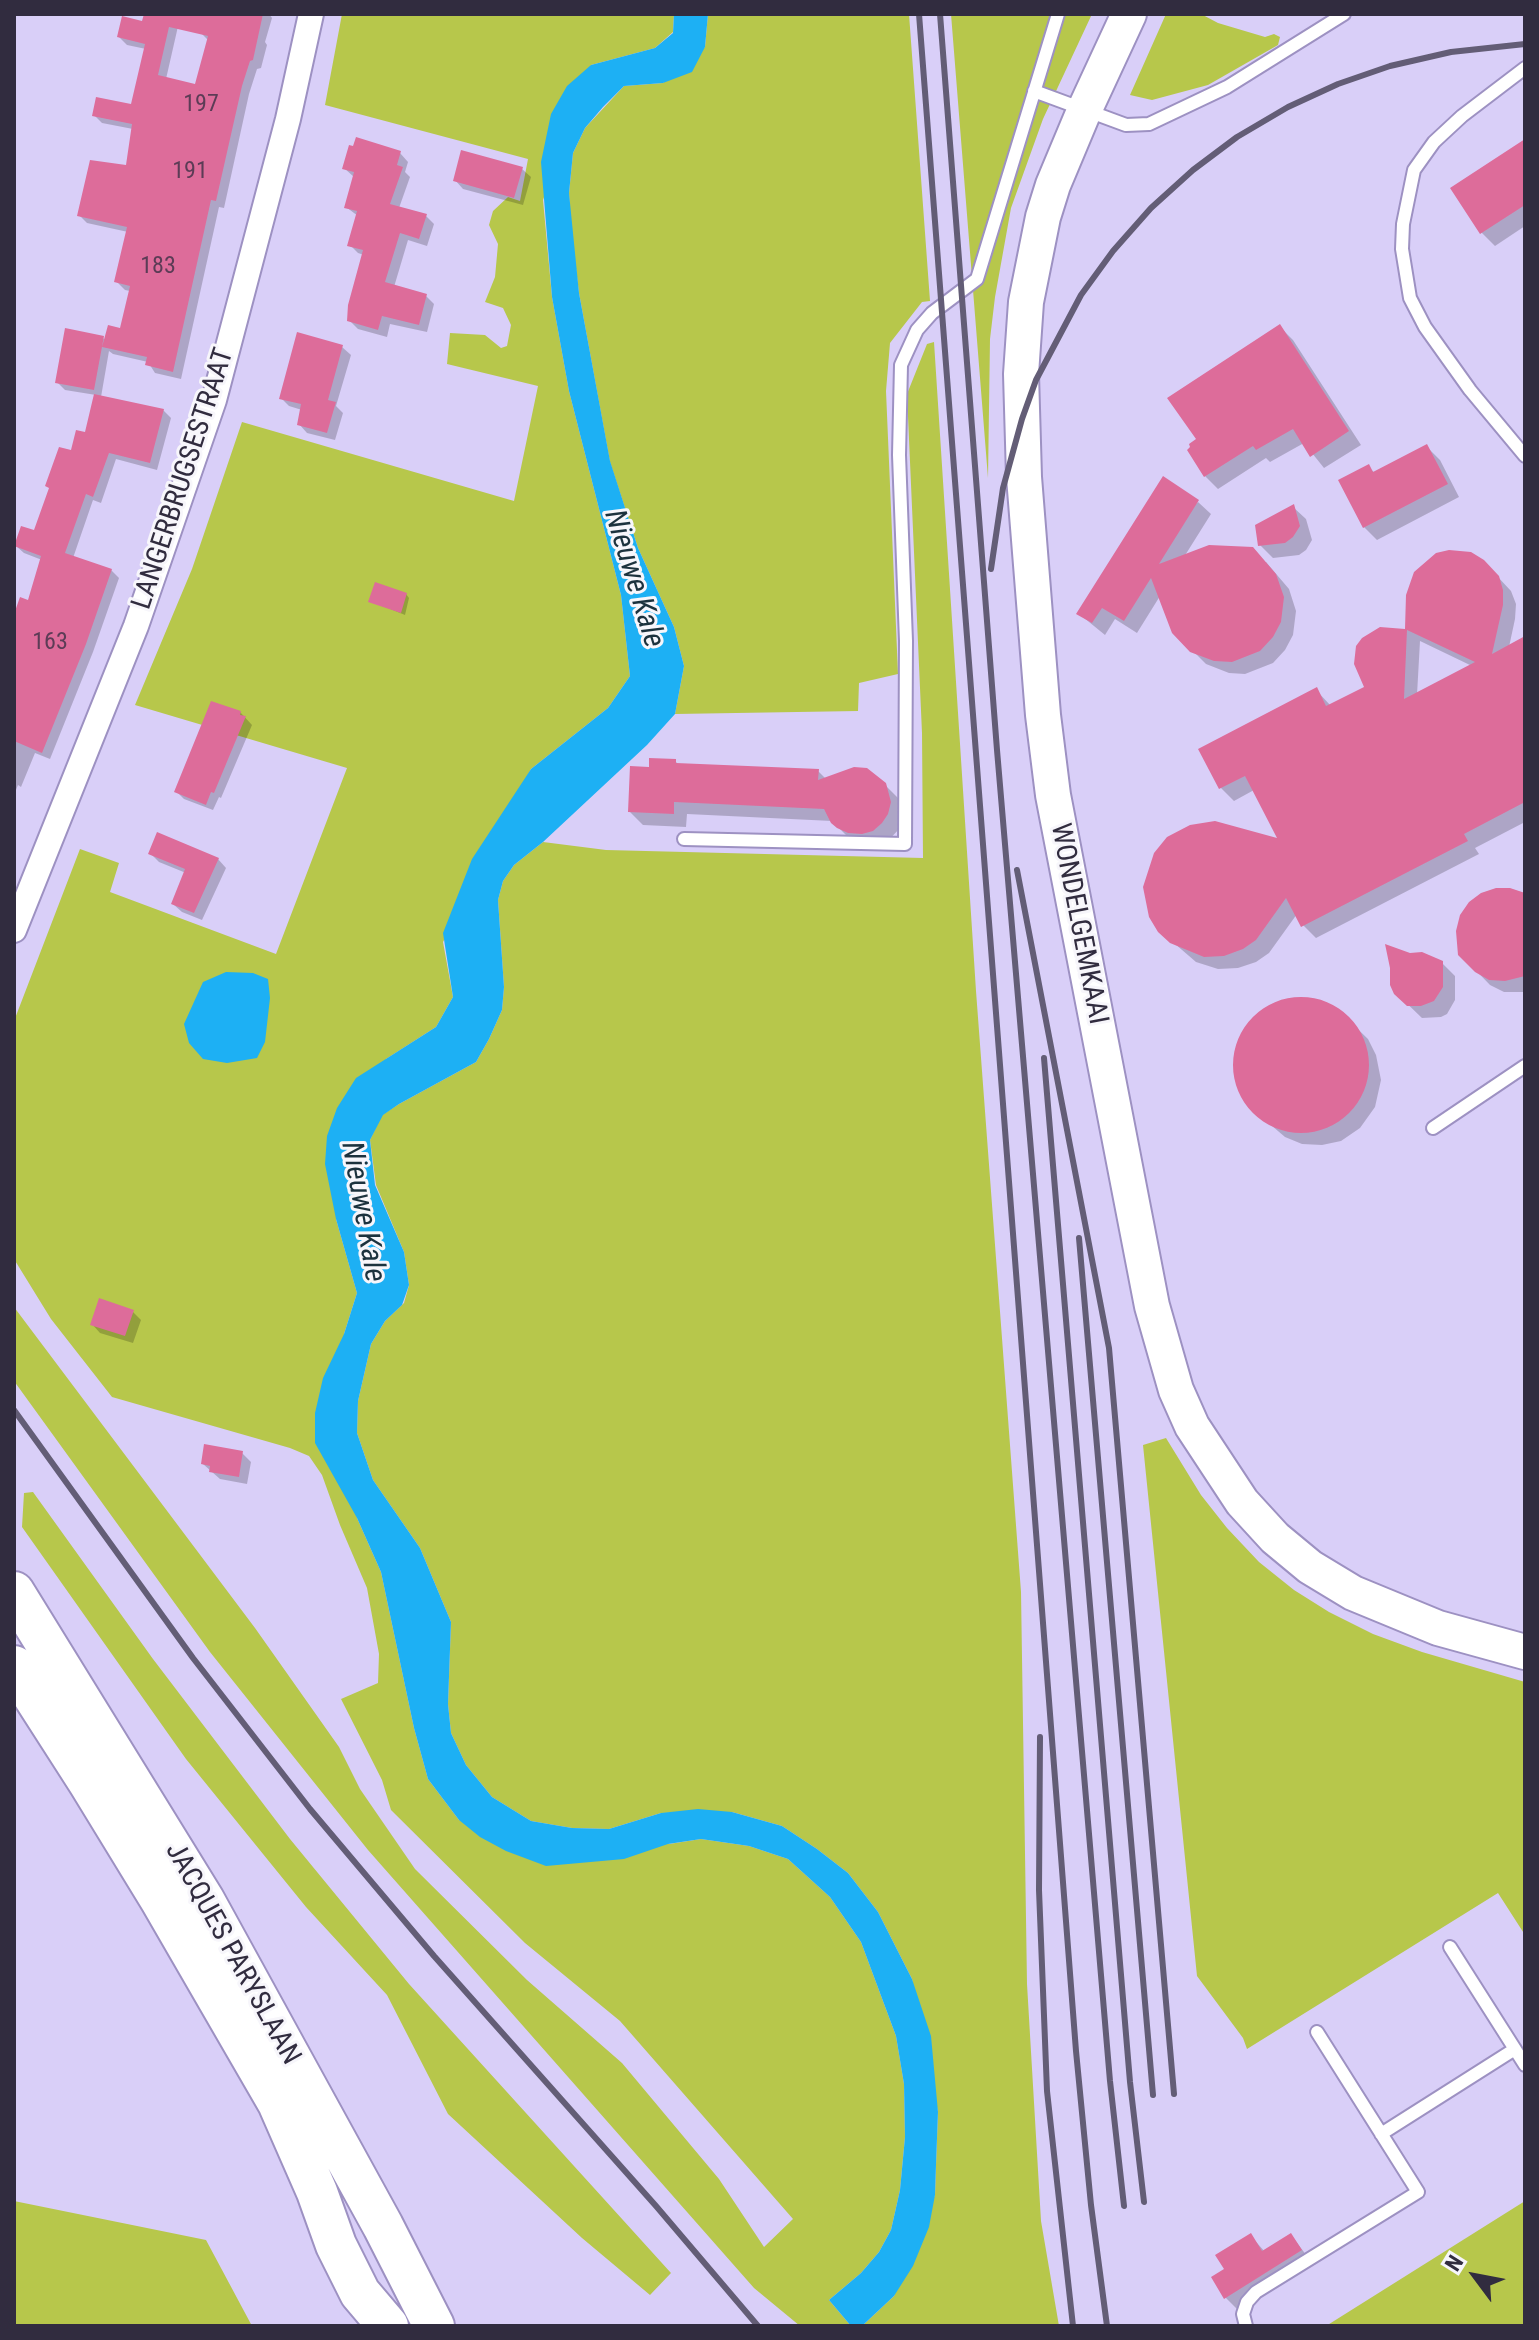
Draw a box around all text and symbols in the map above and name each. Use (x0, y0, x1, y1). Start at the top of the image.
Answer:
house number: 197 (183, 91, 219, 119)
house number: 191 (172, 158, 208, 186)
house number: 183 (140, 253, 176, 281)
street label: LANGERBRUGSESTRAAT (126, 344, 242, 614)
water label: Nieuwe Kale (595, 506, 671, 652)
house number: 163 (32, 629, 68, 657)
street label: WONDELGEMKAAI (1042, 821, 1114, 1027)
water label: Nieuwe Kale (332, 1139, 392, 1285)
street label: JACQUES PARYSLAAN (157, 1837, 307, 2071)
north arrow (1435, 2236, 1515, 2316)
text: N (1440, 2251, 1468, 2275)

